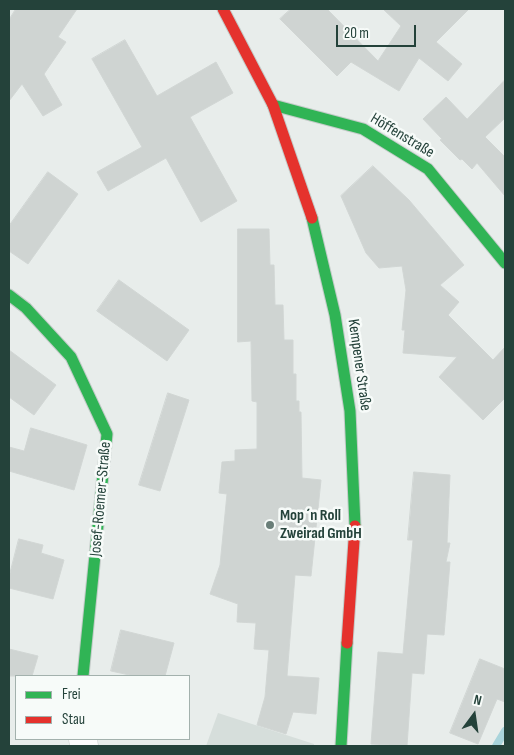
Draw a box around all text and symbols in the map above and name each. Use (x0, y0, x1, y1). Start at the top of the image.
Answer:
scale bar (339, 15, 419, 47)
text: 20 m (344, 24, 369, 43)
street label: Höffenstraße (367, 109, 437, 163)
street label: Kempener Straße (343, 318, 375, 412)
street label: Josef-Roemer-Straße (86, 441, 116, 557)
place label: Mop ´n Roll Zweirad GmbH (280, 506, 362, 544)
marker: Mop ´n Roll Zweirad GmbH (264, 519, 276, 531)
legend (15, 675, 190, 740)
text: Frei (62, 685, 81, 704)
north arrow (449, 690, 499, 740)
text: N (472, 691, 483, 709)
text: Stau (62, 710, 85, 729)

